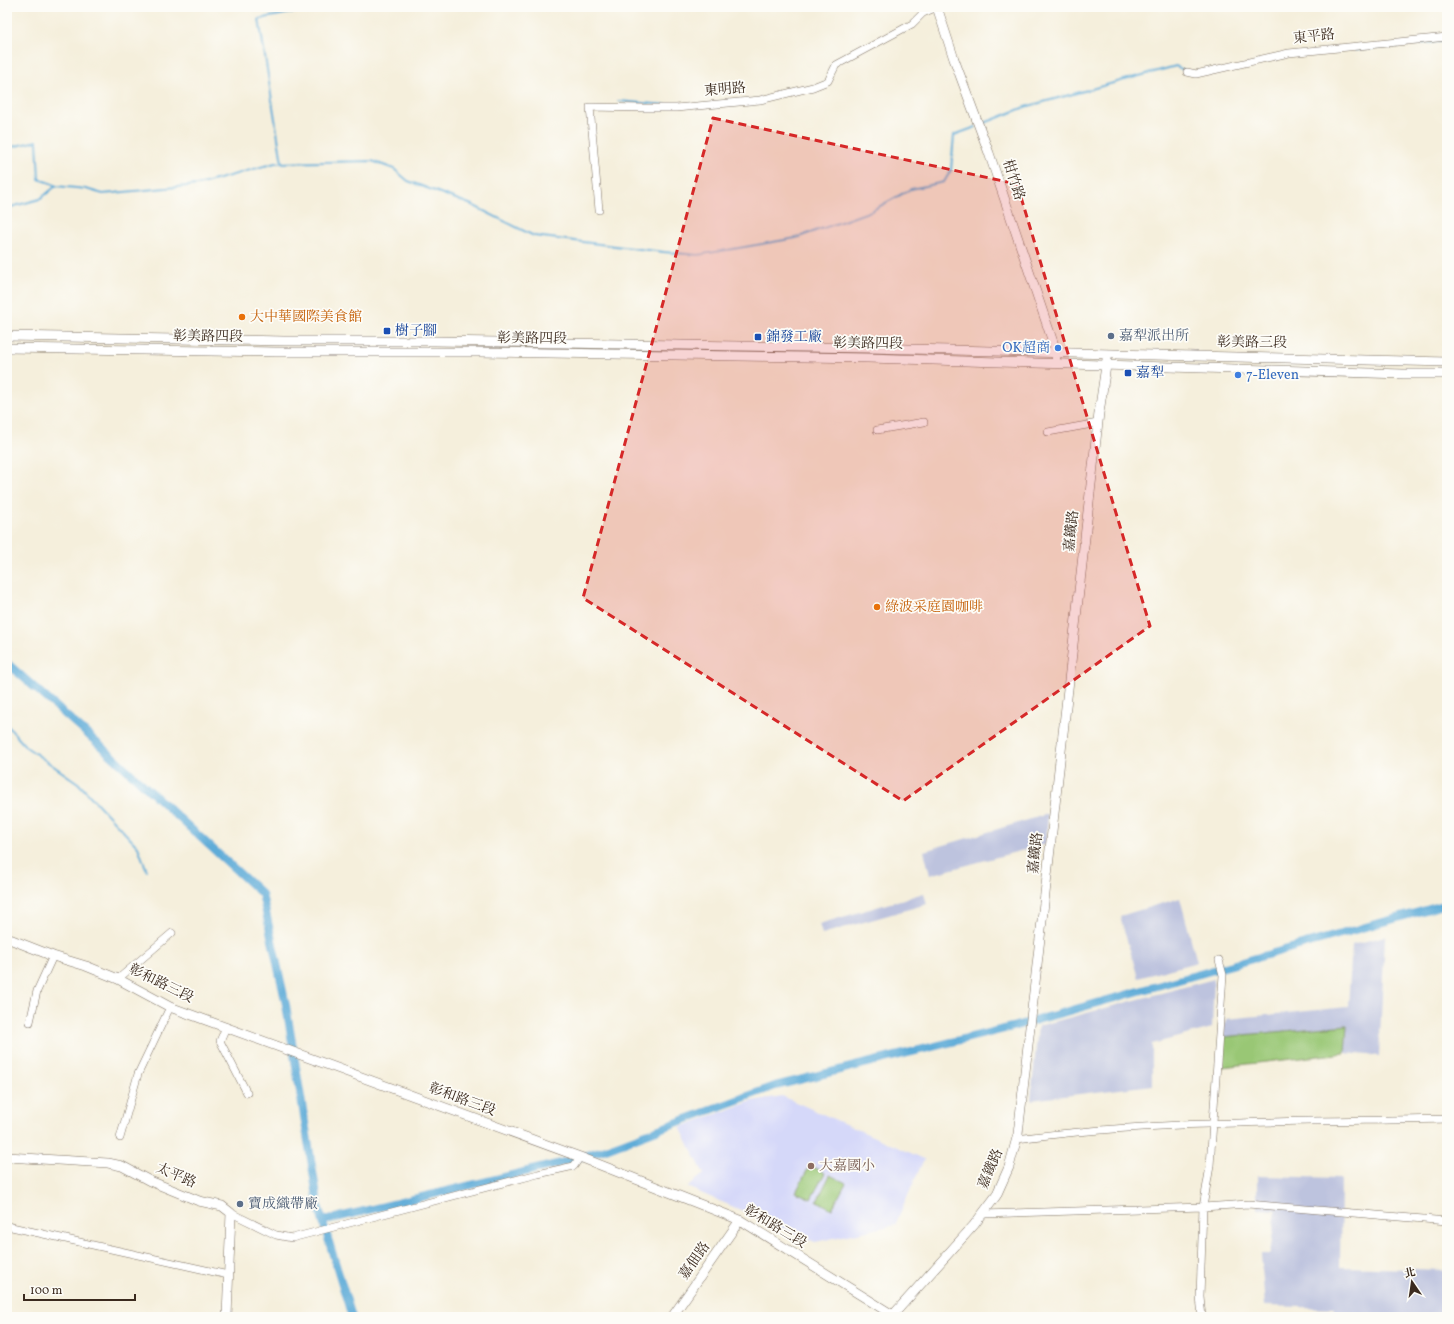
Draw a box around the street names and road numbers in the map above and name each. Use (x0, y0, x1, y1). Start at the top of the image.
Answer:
street label: 東平路 (1292, 25, 1336, 49)
street label: 東明路 (703, 79, 747, 101)
street label: 柑竹路 (997, 157, 1029, 203)
street label: 彰美路四段 (173, 327, 243, 347)
street label: 彰美路四段 (497, 329, 567, 349)
street label: 彰美路三段 (1217, 333, 1287, 353)
street label: 彰美路四段 (833, 334, 903, 354)
street label: 嘉鐵路 (1060, 509, 1084, 553)
street label: 嘉鐵路 (1024, 831, 1048, 875)
street label: 彰和路三段 (125, 960, 197, 1008)
street label: 彰和路三段 (426, 1079, 498, 1121)
street label: 嘉鐵路 (974, 1146, 1008, 1192)
street label: 太平路 (153, 1159, 199, 1193)
street label: 彰和路三段 (740, 1201, 810, 1253)
street label: 嘉佃路 (675, 1238, 715, 1284)

